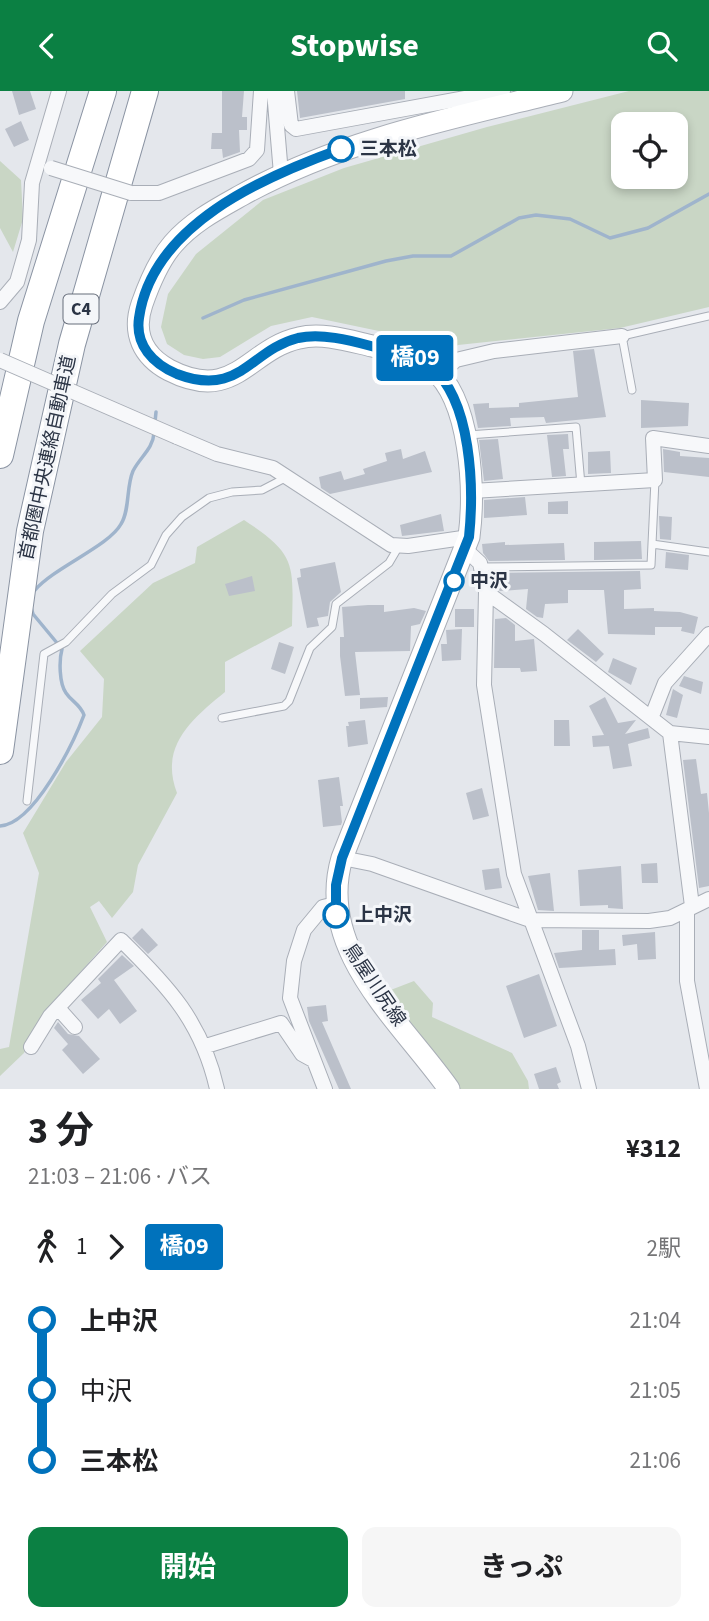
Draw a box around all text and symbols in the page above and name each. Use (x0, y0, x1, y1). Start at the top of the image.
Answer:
text: Stopwise (290, 23, 419, 69)
icon: back (28, 27, 66, 65)
icon: search (643, 27, 681, 65)
map controls (611, 112, 688, 189)
button: locate (611, 112, 688, 189)
marker: 三本松 (328, 136, 354, 162)
place label: 三本松 (360, 136, 417, 163)
road number: C4 (64, 295, 98, 323)
line badge: 橋09 (375, 335, 455, 381)
text: 橋09 (390, 340, 440, 375)
street label: 首都圏中央連絡自動車道 (13, 353, 83, 563)
place label: 中沢 (470, 568, 508, 595)
marker: 中沢 (444, 571, 464, 591)
marker: 上中沢 (323, 902, 349, 928)
place label: 上中沢 (355, 902, 412, 929)
street label: 鳥屋川尻線 (336, 938, 412, 1032)
text: 3 分 (28, 1104, 94, 1158)
text: ¥312 (626, 1130, 681, 1167)
text: 21:03 – 21:06 · バス (28, 1160, 212, 1193)
icon: walk (28, 1228, 66, 1266)
icon: forward (97, 1228, 135, 1266)
text: 橋09 (159, 1229, 209, 1264)
text: 1 (76, 1230, 87, 1263)
text: 2駅 (647, 1232, 681, 1265)
text: 上中沢 (80, 1303, 158, 1340)
text: 21:04 (630, 1304, 681, 1337)
text: 中沢 (80, 1373, 132, 1410)
text: 21:05 (630, 1374, 681, 1407)
text: 三本松 (80, 1443, 158, 1480)
text: 21:06 (630, 1444, 681, 1477)
button: 開始 (28, 1527, 348, 1607)
button: きっぷ (362, 1527, 681, 1607)

